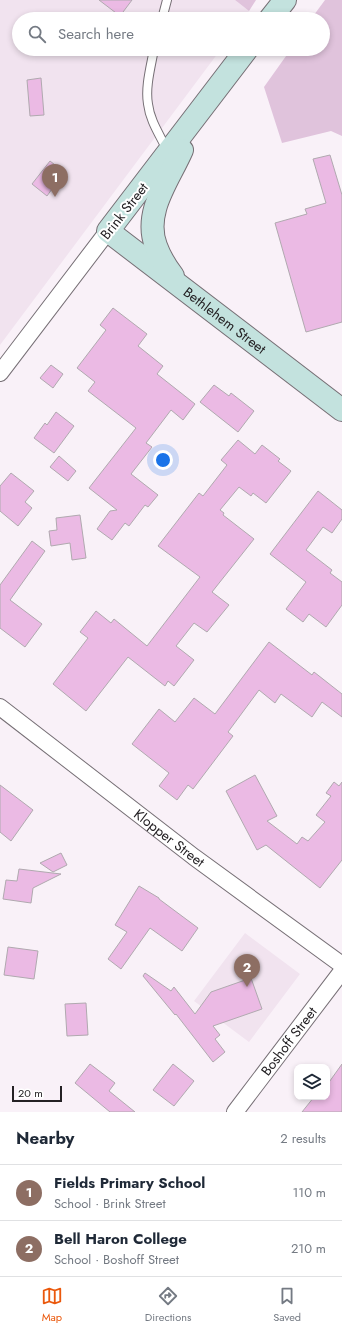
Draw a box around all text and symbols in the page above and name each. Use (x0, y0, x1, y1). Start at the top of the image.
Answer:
search box (12, 12, 330, 56)
icon: search (26, 23, 48, 45)
text: Search here (58, 23, 134, 45)
pin: 1 (42, 164, 68, 197)
street label: Brink Street (95, 178, 153, 244)
street label: Bethlehem Street (179, 282, 271, 359)
your location (153, 450, 173, 470)
street label: Klopper Street (130, 804, 209, 872)
pin: 2 (234, 954, 260, 987)
street label: Boshoff Street (256, 1002, 322, 1080)
map controls (294, 1064, 330, 1100)
button: layers (294, 1064, 330, 1100)
scale bar (12, 1084, 62, 1103)
text: 20 m (18, 1085, 43, 1101)
text: Nearby (16, 1126, 74, 1150)
text: 2 results (280, 1129, 326, 1148)
text: Fields Primary School (54, 1172, 205, 1194)
text: 1 (26, 1183, 32, 1202)
text: 110 m (292, 1183, 326, 1202)
text: School · Brink Street (54, 1194, 166, 1213)
text: Bell Haron College (54, 1228, 187, 1250)
text: 2 (25, 1239, 33, 1258)
text: 210 m (291, 1239, 326, 1258)
text: School · Boshoff Street (54, 1250, 179, 1269)
tab: Map (41, 1285, 63, 1325)
tab: Directions (145, 1285, 191, 1325)
tab: Saved (273, 1285, 301, 1325)

